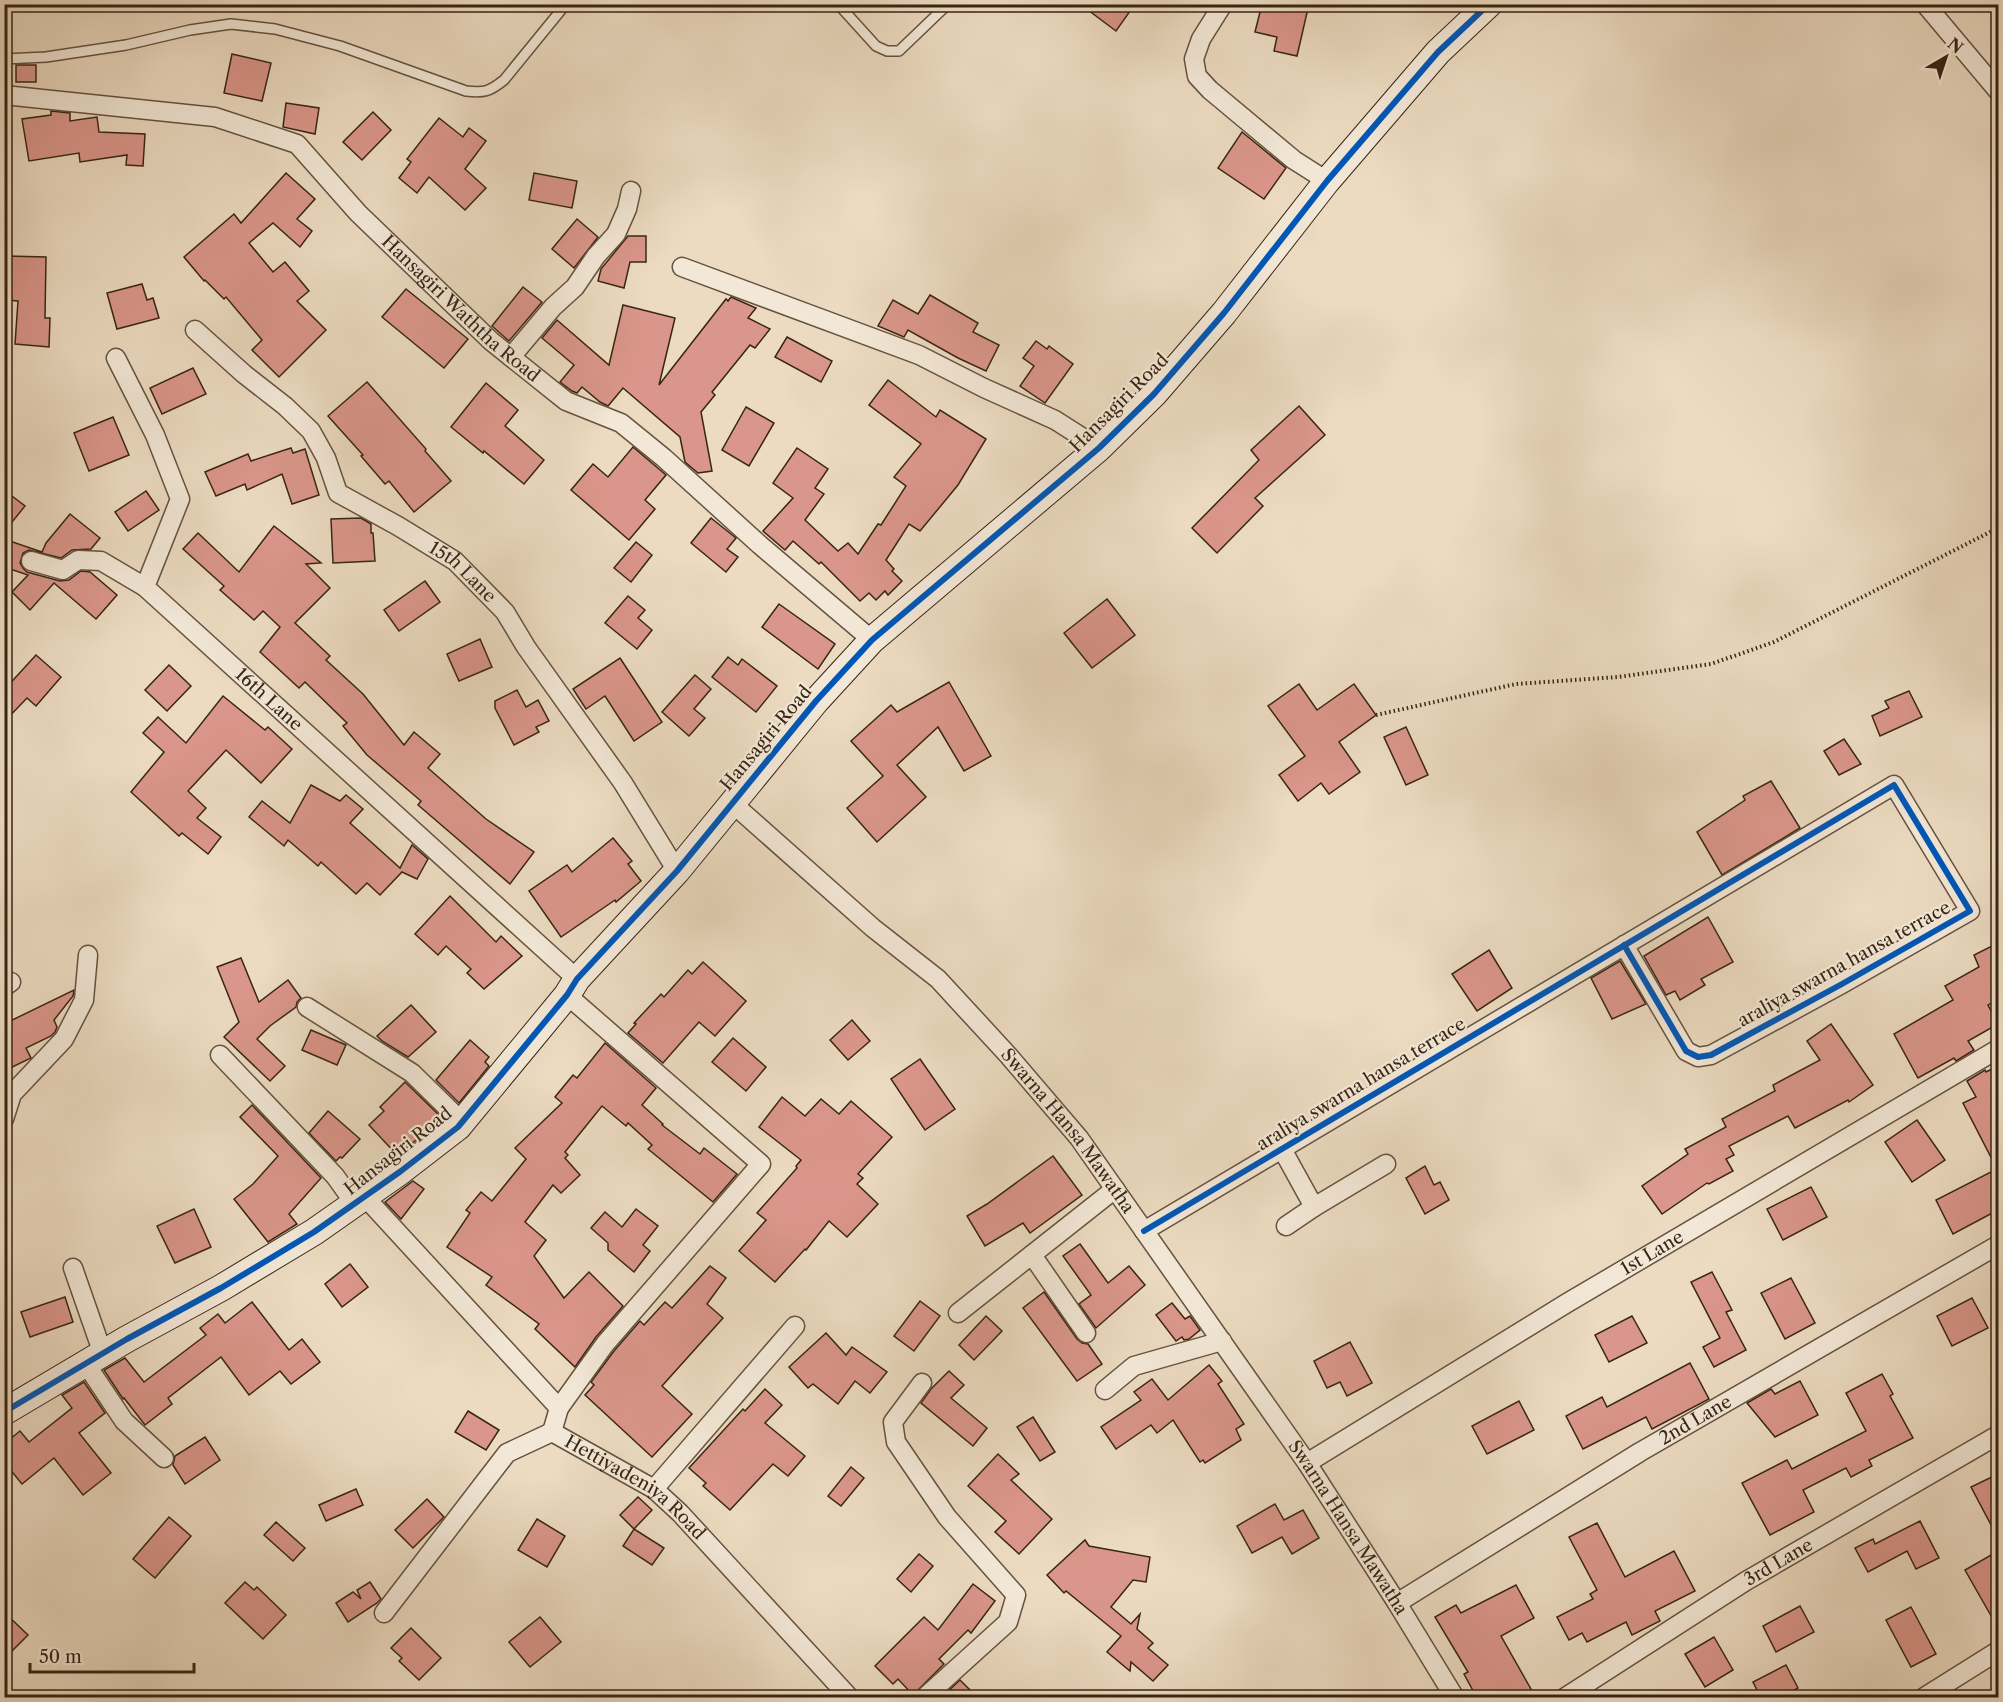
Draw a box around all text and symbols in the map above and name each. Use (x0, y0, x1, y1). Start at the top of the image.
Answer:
north arrow (1916, 27, 1976, 87)
text: N (1944, 33, 1967, 58)
street label: Hansagiri Waththa Road (377, 231, 544, 387)
street label: Hansagiri Road (1065, 349, 1173, 457)
street label: 15th Lane (425, 537, 501, 607)
street label: 16th Lane (231, 663, 307, 736)
street label: Hansagiri Road (716, 681, 816, 795)
street label: araliya swarna hansa terrace (1734, 896, 1954, 1032)
street label: araliya swarna hansa terrace (1253, 1013, 1469, 1155)
street label: Swarna Hansa Mawatha (996, 1044, 1140, 1218)
street label: Hansagiri Road (340, 1102, 456, 1200)
street label: 1st Lane (1617, 1226, 1687, 1280)
street label: 2nd Lane (1655, 1390, 1735, 1450)
street label: Hettiyadeniya Road (561, 1430, 710, 1544)
street label: Swarna Hansa Mawatha (1283, 1436, 1413, 1619)
street label: 3rd Lane (1740, 1534, 1817, 1591)
scale bar (30, 1636, 194, 1674)
text: 50 m (39, 1646, 82, 1668)

